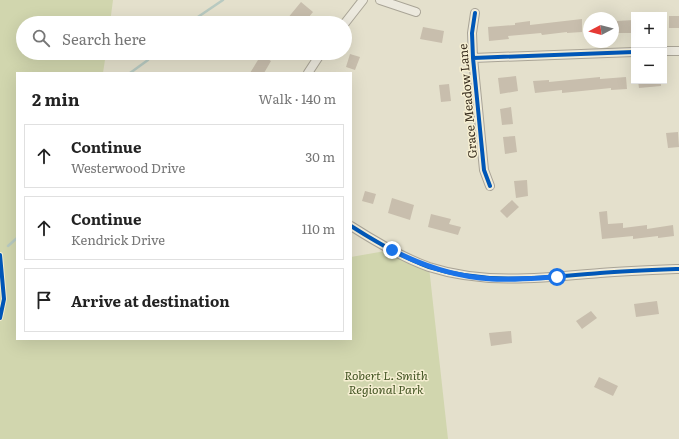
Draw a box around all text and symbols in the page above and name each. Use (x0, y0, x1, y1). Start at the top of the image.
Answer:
north arrow (583, 12, 619, 48)
map controls (631, 12, 667, 84)
button: + (631, 12, 667, 48)
search box (16, 16, 352, 60)
icon: search (30, 27, 52, 49)
text: Search here (62, 27, 146, 50)
street label: Grace Meadow Lane (453, 43, 481, 159)
button: − (631, 48, 667, 84)
text: 2 min (32, 86, 80, 111)
text: Walk · 140 m (259, 89, 336, 108)
text: Continue (71, 135, 141, 158)
icon: ahead (33, 145, 55, 167)
text: 30 m (305, 147, 335, 166)
text: Westerwood Drive (71, 158, 185, 177)
text: Continue (71, 207, 141, 230)
icon: ahead (33, 217, 55, 239)
text: 110 m (302, 219, 335, 238)
text: Kendrick Drive (71, 230, 165, 249)
route end (383, 241, 401, 259)
route start (548, 268, 566, 286)
icon: arrive (33, 289, 55, 311)
text: Arrive at destination (71, 289, 230, 312)
park label: Robert L. Smith Regional Park (344, 366, 428, 398)

